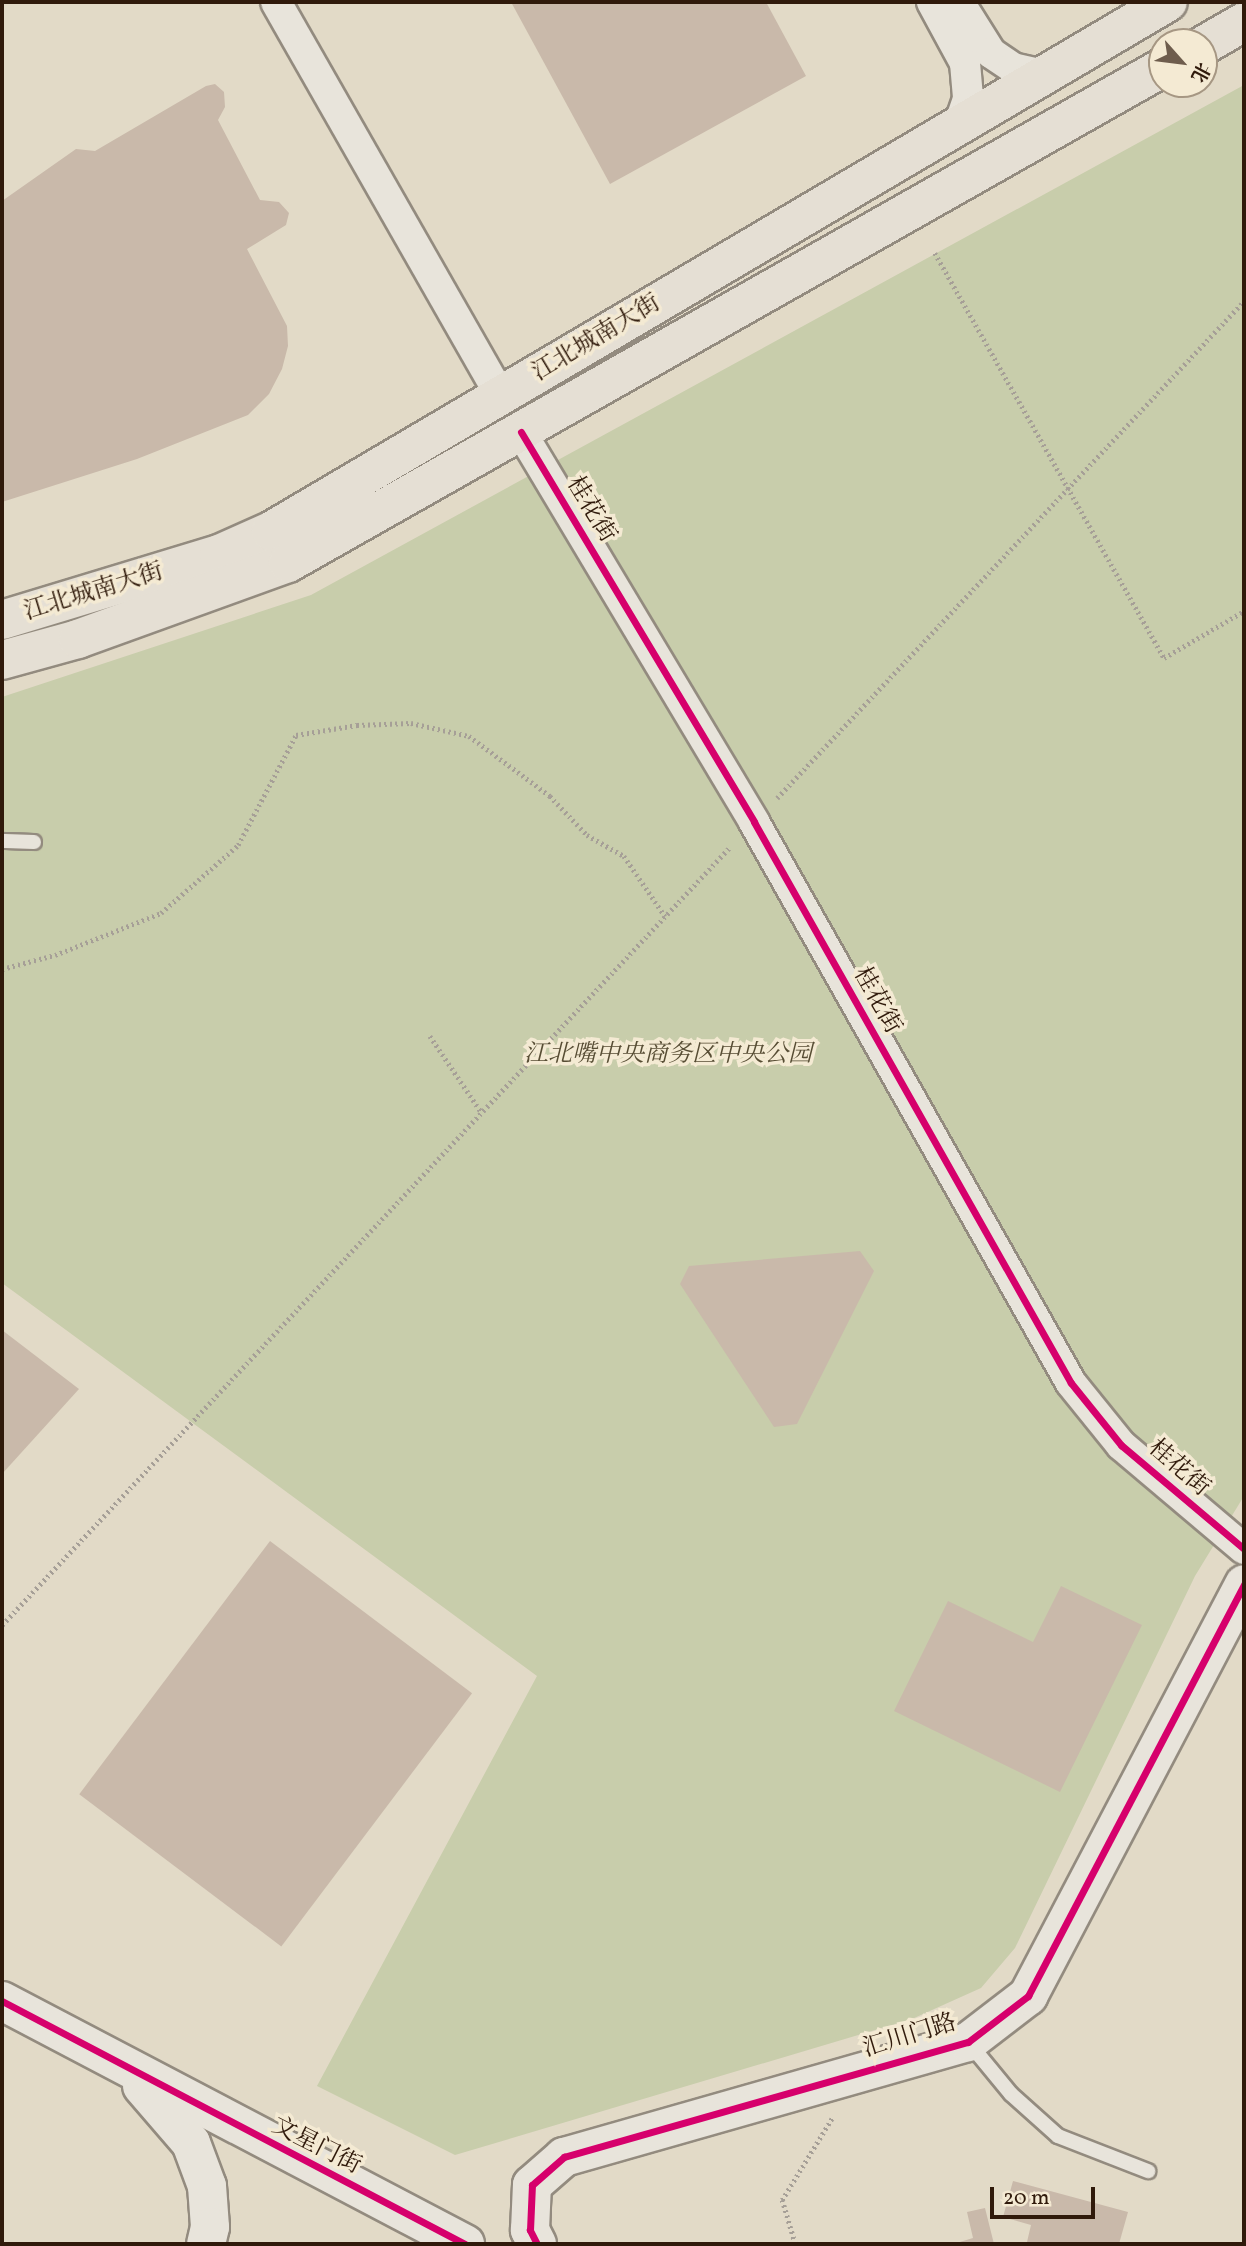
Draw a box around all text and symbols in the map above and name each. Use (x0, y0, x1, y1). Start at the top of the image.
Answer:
north arrow (1148, 28, 1218, 98)
text: 北 (1184, 57, 1216, 86)
street label: 江北城南大街 (528, 290, 666, 388)
street label: 桂花街 (559, 472, 621, 548)
street label: 江北城南大街 (21, 558, 167, 628)
street label: 桂花街 (846, 963, 906, 1039)
park label: 江北嘴中央商务区中央公园 (524, 1042, 812, 1070)
street label: 桂花街 (1141, 1435, 1215, 1503)
street label: 汇川门路 (860, 2009, 960, 2065)
street label: 文星门街 (267, 2112, 365, 2182)
scale bar (994, 2172, 1099, 2216)
text: 20 m (1003, 2184, 1049, 2213)

